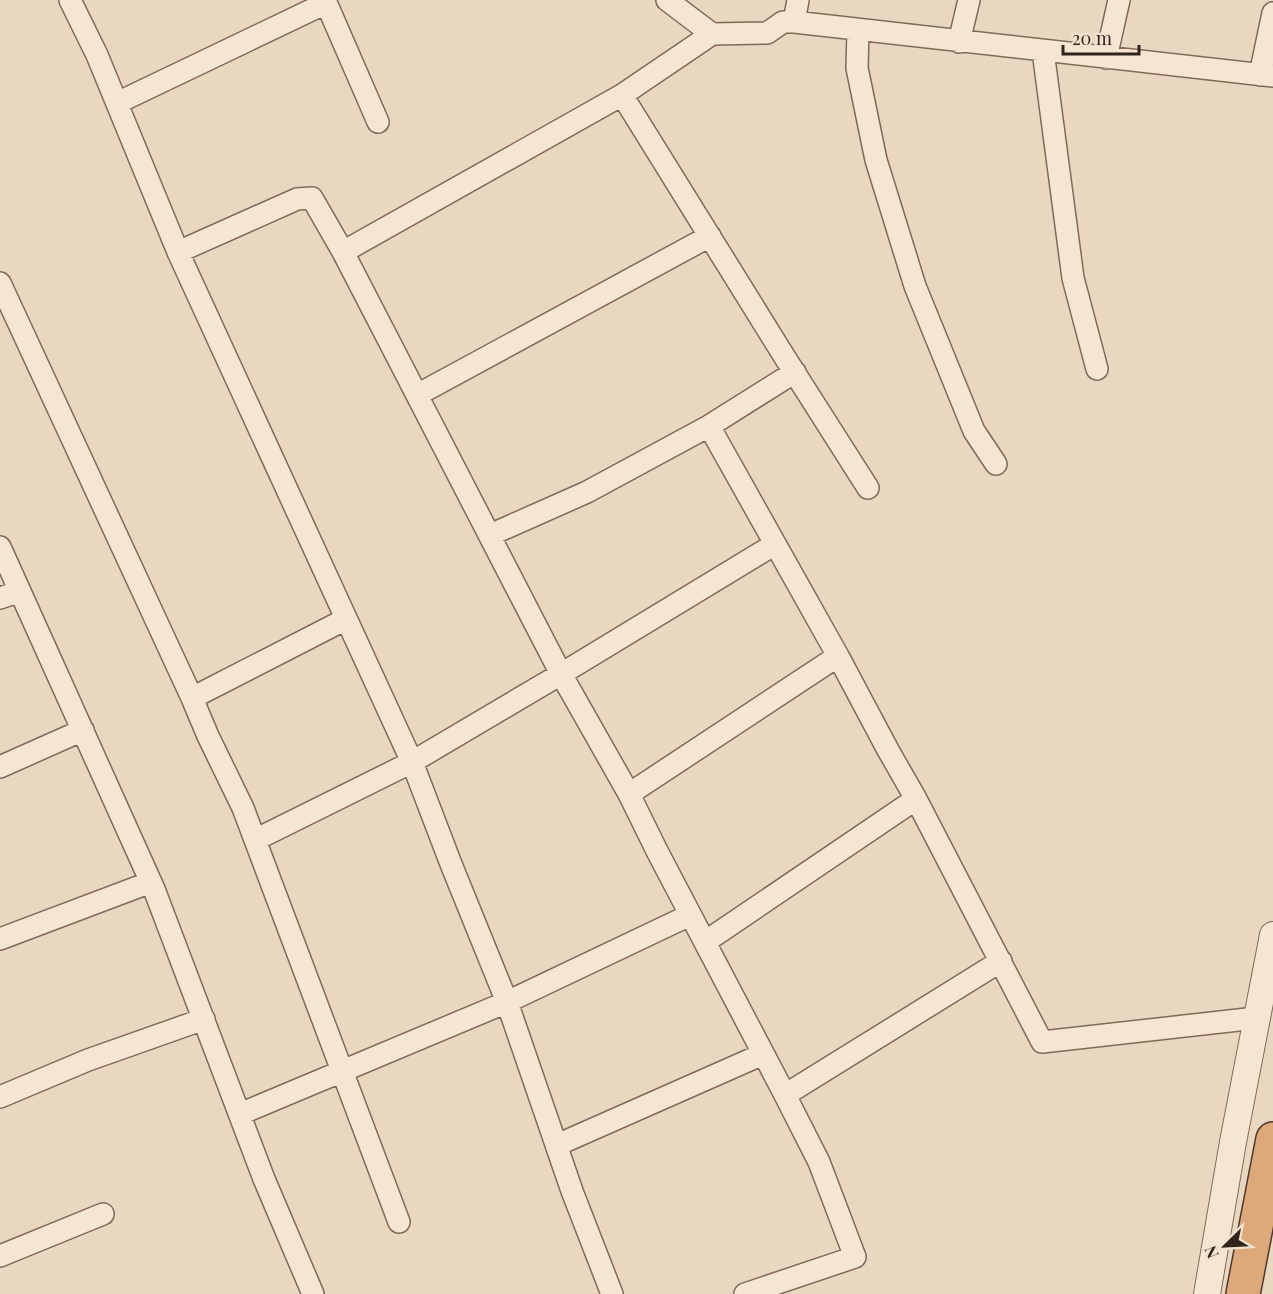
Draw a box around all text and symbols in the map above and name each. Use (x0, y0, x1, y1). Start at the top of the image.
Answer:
scale bar (1063, 18, 1140, 56)
text: 20 m (1072, 26, 1112, 50)
north arrow (1195, 1216, 1255, 1276)
text: N (1199, 1242, 1223, 1262)

